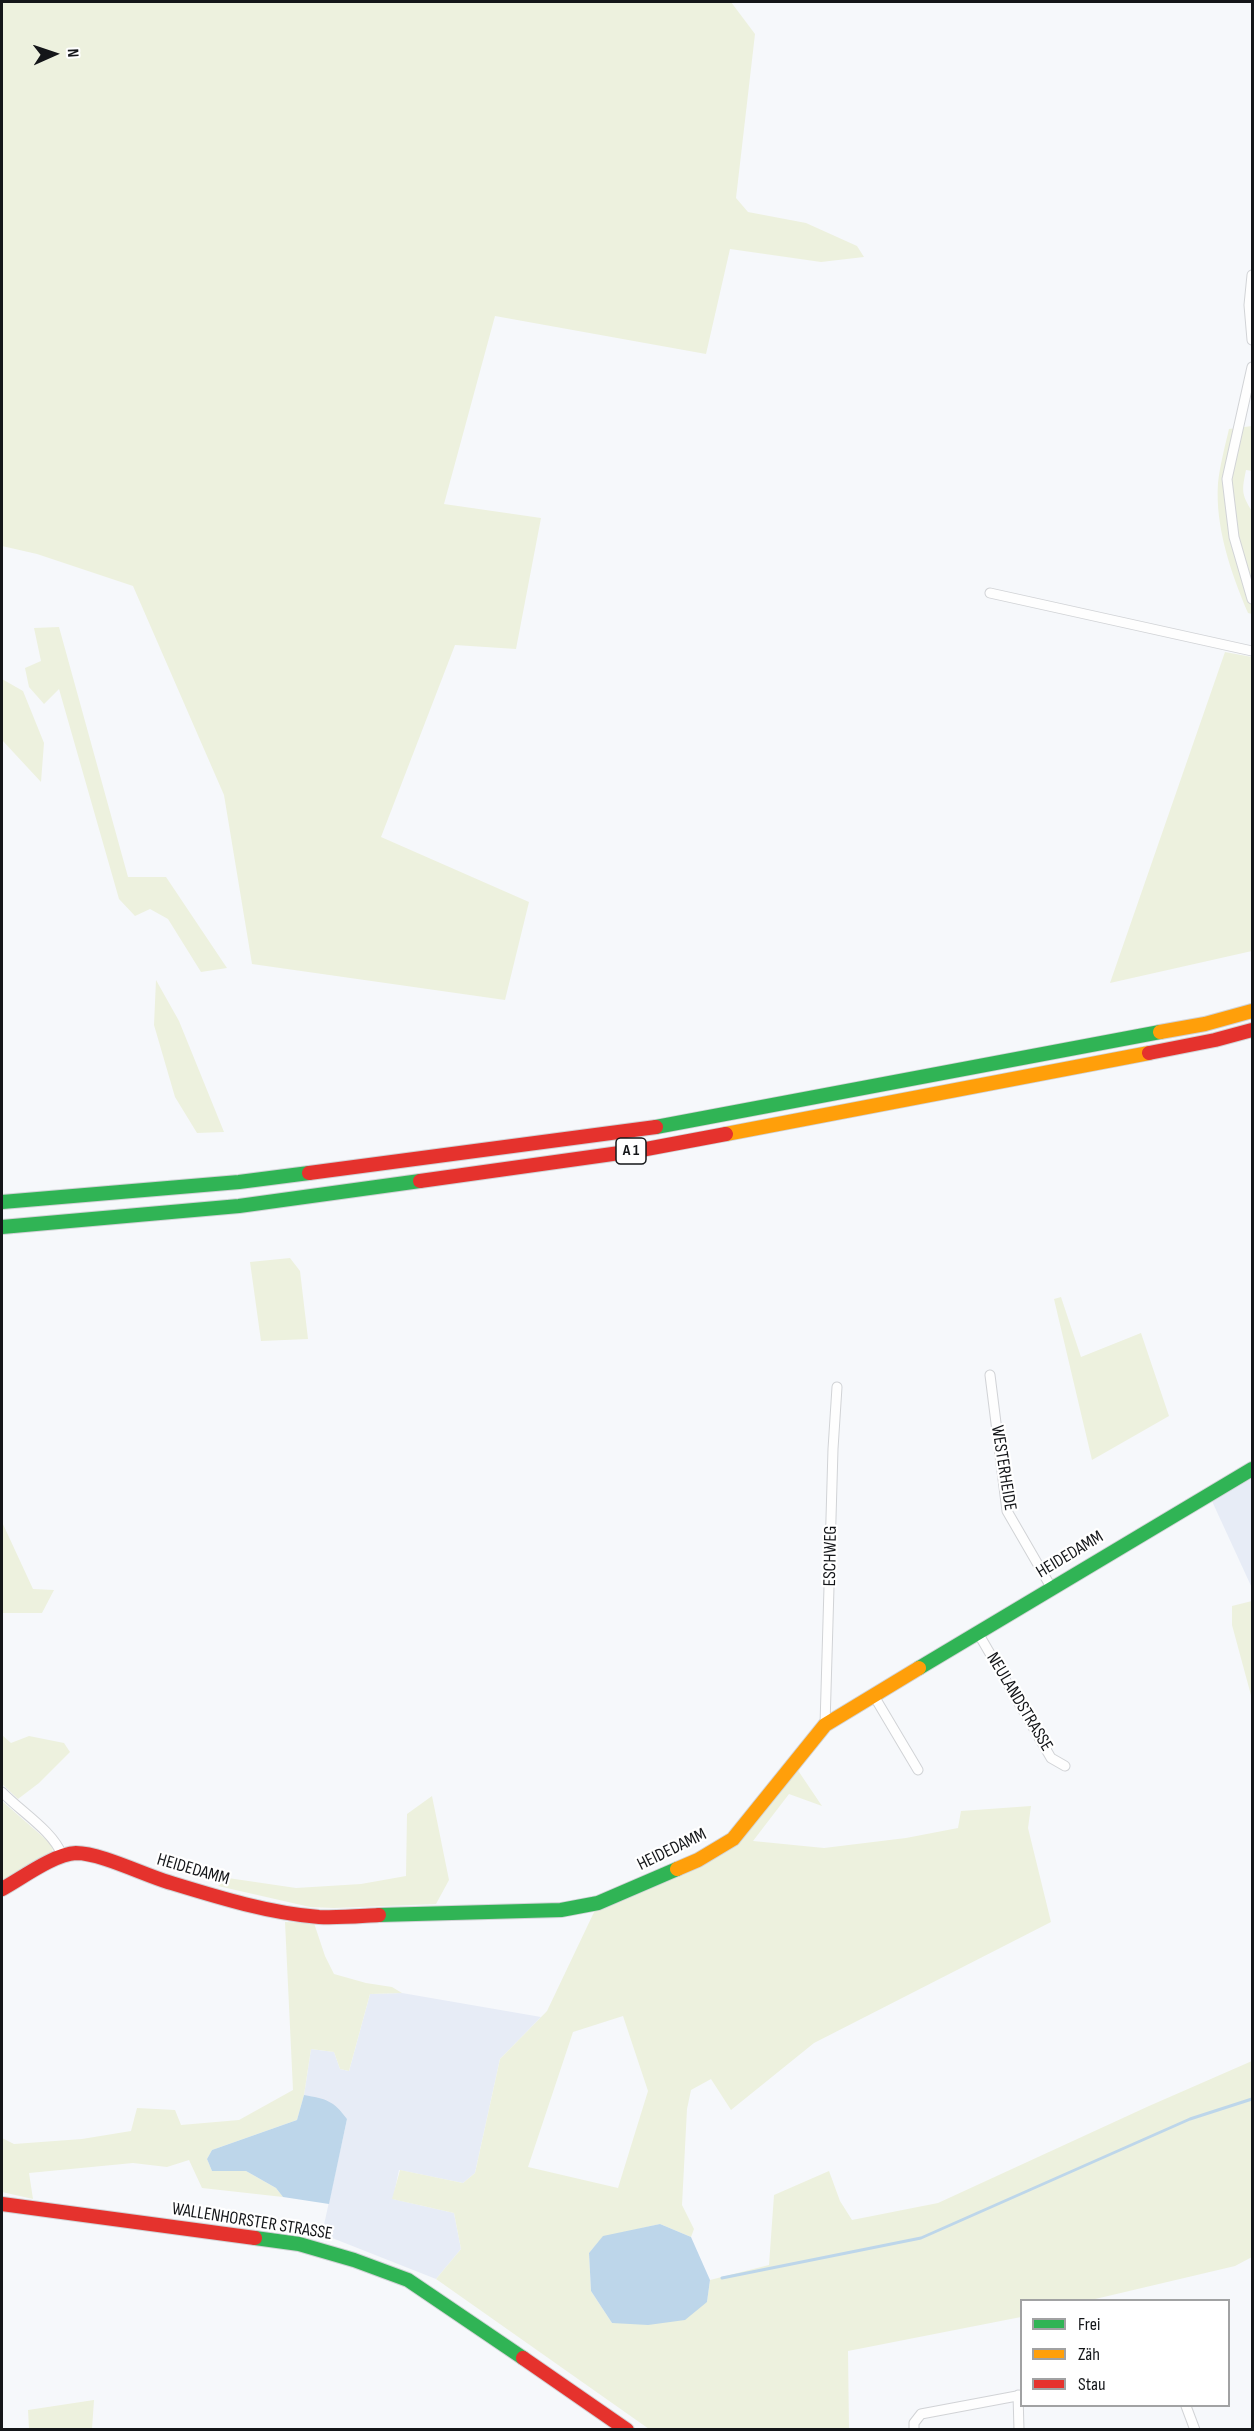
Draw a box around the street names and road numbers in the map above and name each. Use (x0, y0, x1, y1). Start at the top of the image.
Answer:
road number: A 1 (616, 1138, 646, 1164)
street label: WESTERHEIDE (986, 1424, 1020, 1512)
street label: ESCHWEG (820, 1525, 842, 1587)
street label: HEIDEDAMM (1033, 1527, 1107, 1583)
street label: NEULANDSTRASSE (981, 1649, 1057, 1755)
street label: HEIDEDAMM (634, 1824, 710, 1876)
street label: HEIDEDAMM (154, 1849, 232, 1891)
street label: WALLENHORSTER STRASSE (170, 2199, 334, 2245)

